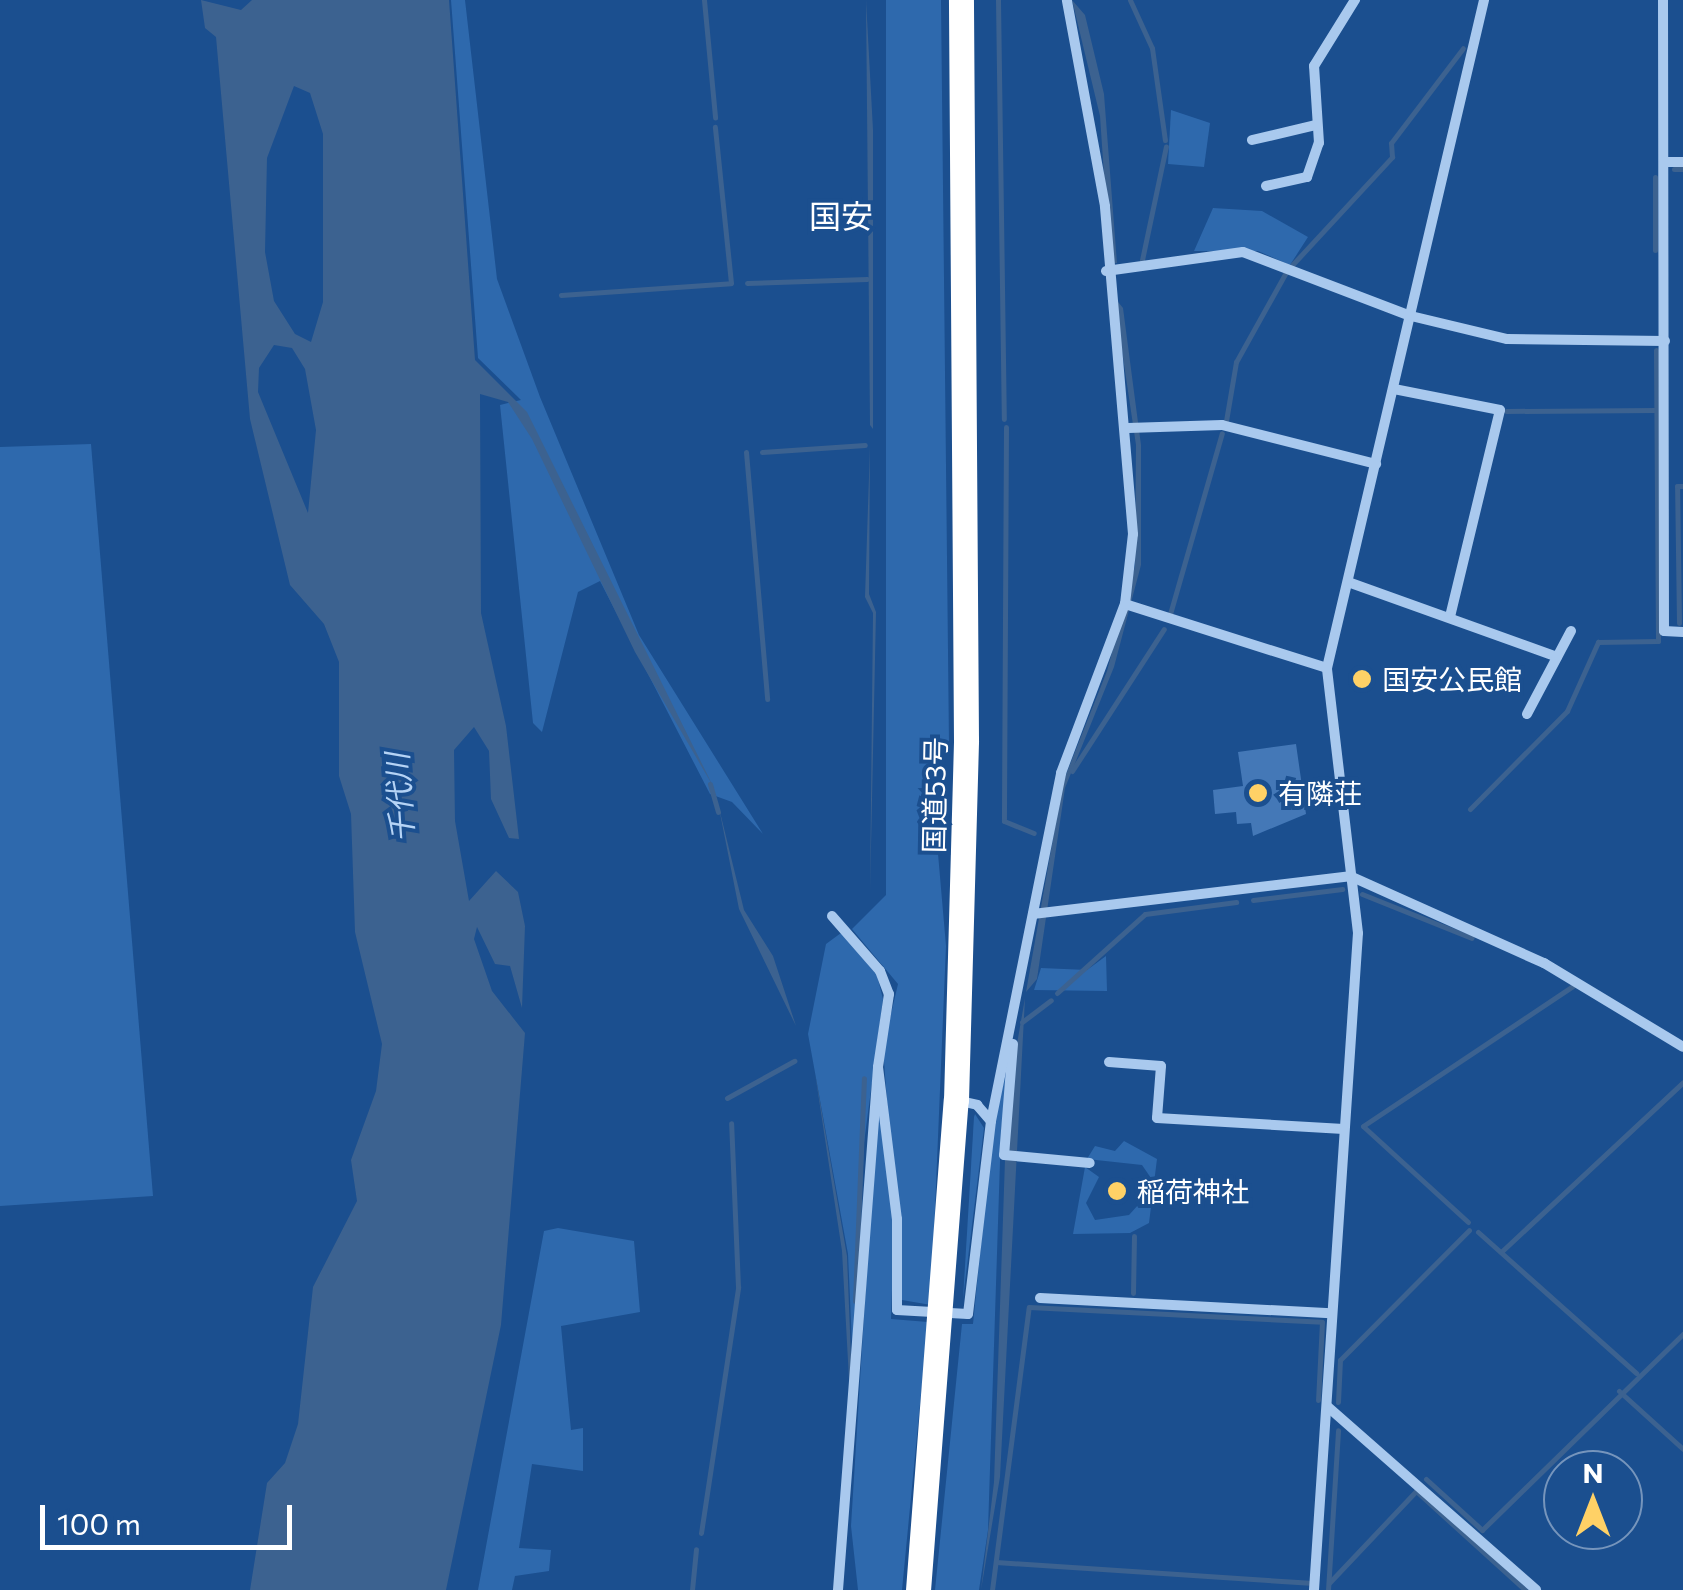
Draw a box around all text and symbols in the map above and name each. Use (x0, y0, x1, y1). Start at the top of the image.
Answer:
district label: 国安 (809, 196, 873, 234)
place label: 国安公民館 (1382, 662, 1522, 696)
marker: 国安公民館 (1351, 668, 1373, 690)
street label: 国道53号 (916, 737, 952, 853)
water label: 千代川 (378, 752, 420, 844)
place label: 有隣荘 (1278, 776, 1362, 810)
marker: 有隣荘 (1247, 782, 1269, 804)
place label: 稲荷神社 (1137, 1174, 1249, 1208)
marker: 稲荷神社 (1106, 1180, 1128, 1202)
north arrow (1543, 1450, 1643, 1550)
text: N (1583, 1455, 1604, 1489)
scale bar (45, 1485, 298, 1547)
text: 100 m (57, 1504, 141, 1541)

